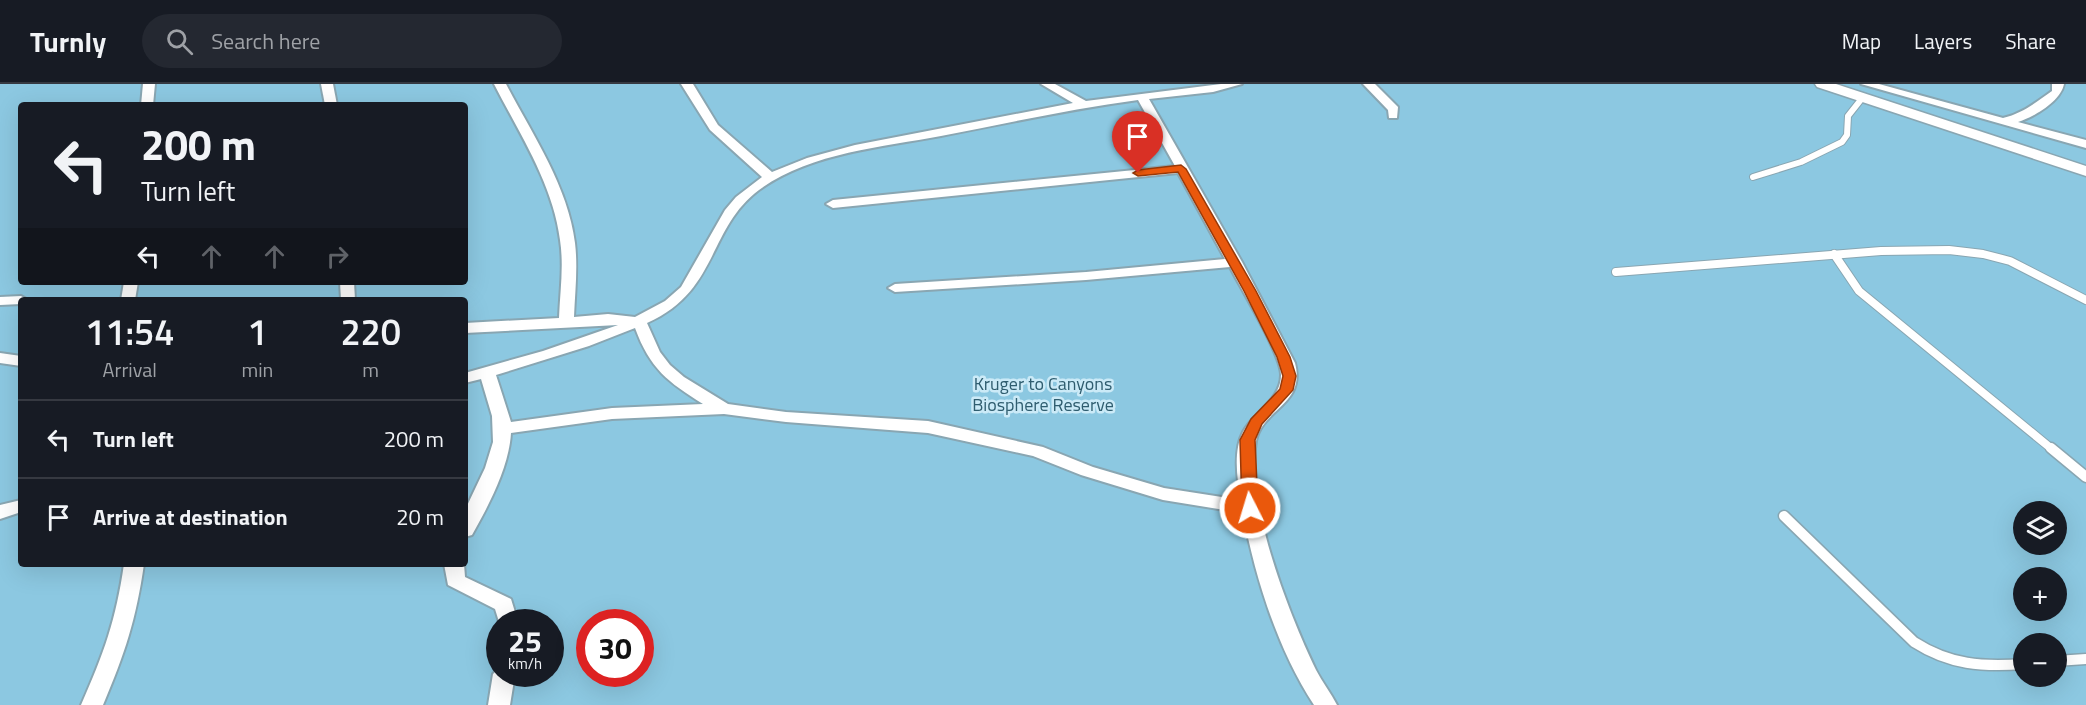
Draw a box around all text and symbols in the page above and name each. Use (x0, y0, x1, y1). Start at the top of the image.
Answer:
search box (142, 14, 562, 68)
text: Turnly (30, 20, 106, 63)
text: Search here (211, 24, 320, 58)
icon: search (163, 25, 196, 58)
text: Map (1842, 25, 1881, 57)
text: Layers (1914, 25, 1972, 57)
text: Share (2005, 25, 2056, 57)
pin (1112, 111, 1163, 173)
text: 200 m (141, 112, 256, 176)
icon: arrive (1121, 120, 1154, 153)
icon: left (42, 126, 120, 204)
text: Turn left (141, 170, 235, 211)
icon: left (132, 240, 165, 273)
icon: ahead (195, 240, 228, 273)
icon: ahead (258, 240, 291, 273)
icon: right (321, 240, 354, 273)
text: 11:54 (85, 304, 174, 359)
text: 1 (247, 304, 267, 359)
text: 220 (340, 304, 401, 359)
text: Arrival (103, 354, 157, 385)
text: min (241, 354, 273, 385)
text: m (362, 354, 379, 385)
park label: Kruger to Canyons Biosphere Reserve (972, 370, 1114, 418)
text: Turn left (93, 422, 174, 456)
text: 200 m (384, 422, 444, 456)
icon: left (42, 423, 75, 456)
position arrow (1218, 476, 1282, 540)
text: Arrive at destination (93, 500, 288, 534)
text: 20 m (396, 500, 444, 534)
icon: arrive (42, 501, 75, 534)
map controls (2013, 501, 2067, 687)
button: layers (2013, 501, 2067, 555)
button: + (2013, 567, 2067, 621)
speed limit sign: 30 (576, 609, 654, 687)
text: 25 (508, 618, 542, 664)
button: − (2013, 633, 2067, 687)
text: km/h (508, 652, 542, 675)

